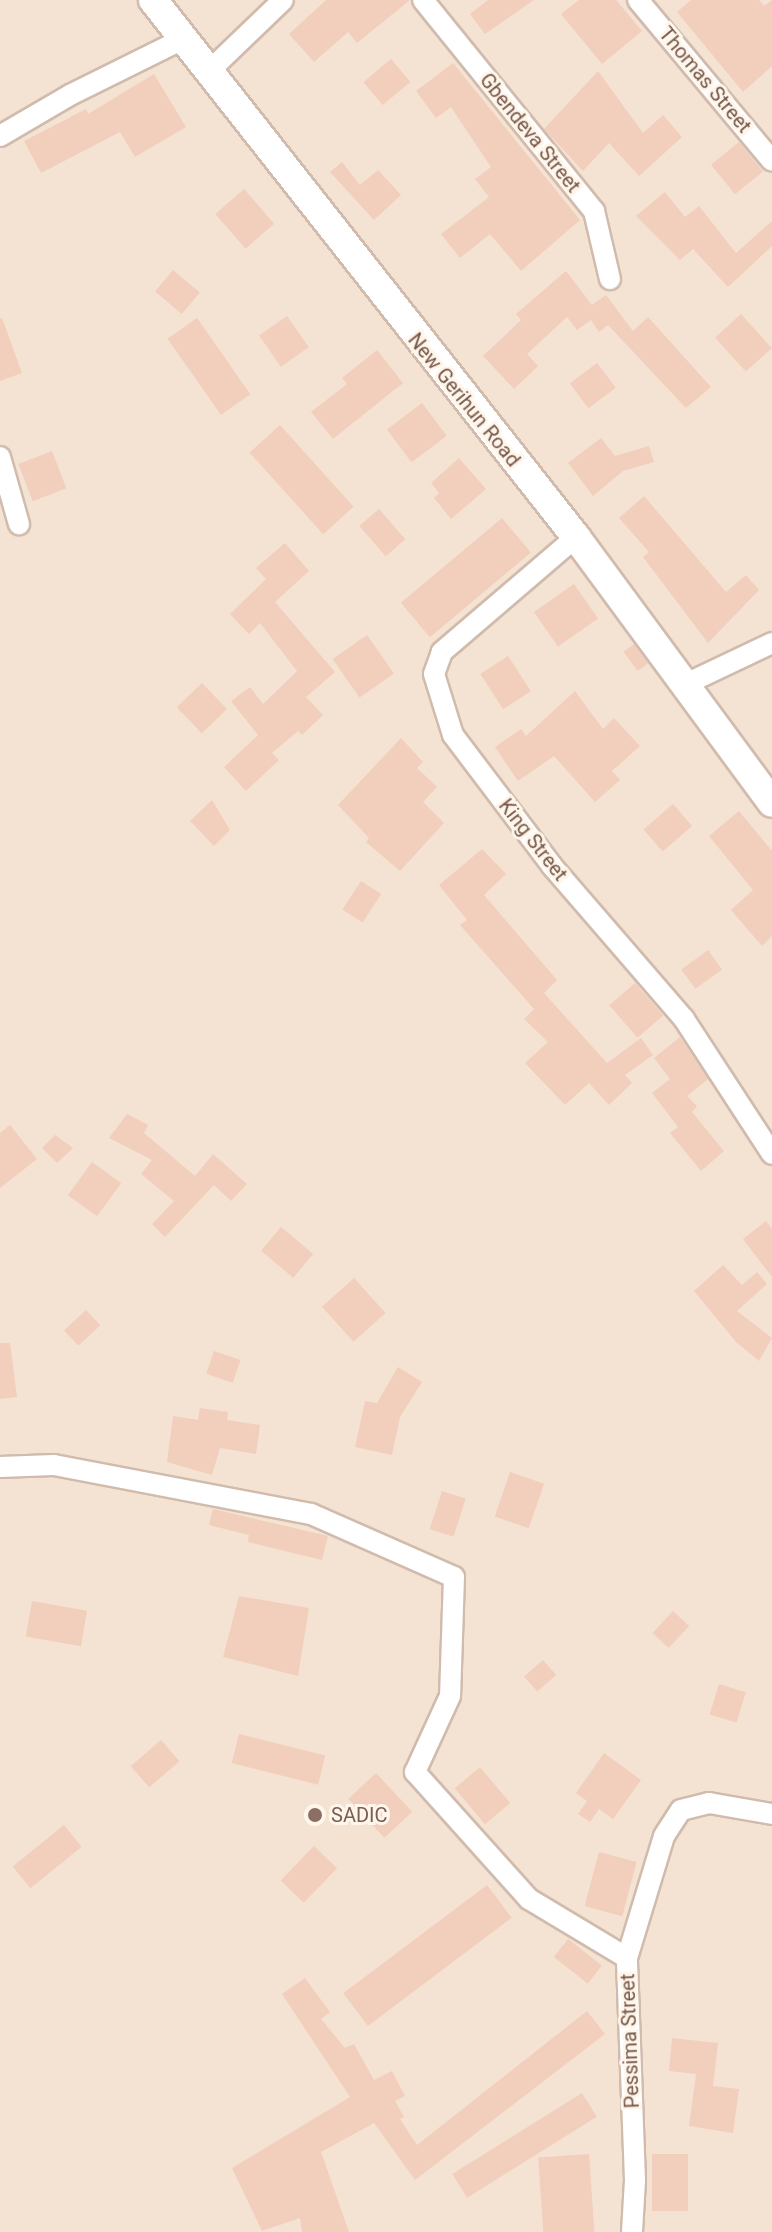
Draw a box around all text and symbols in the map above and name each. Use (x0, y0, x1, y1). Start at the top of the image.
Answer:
street label: Thomas Street (654, 22, 756, 138)
street label: Gbendeva Street (475, 69, 585, 197)
street label: New Gerihun Road (403, 328, 525, 472)
street label: King Street (494, 794, 572, 886)
place label: SADIC (331, 1803, 388, 1827)
marker: SADIC (306, 1806, 324, 1824)
street label: Pessima Street (616, 1973, 644, 2109)

